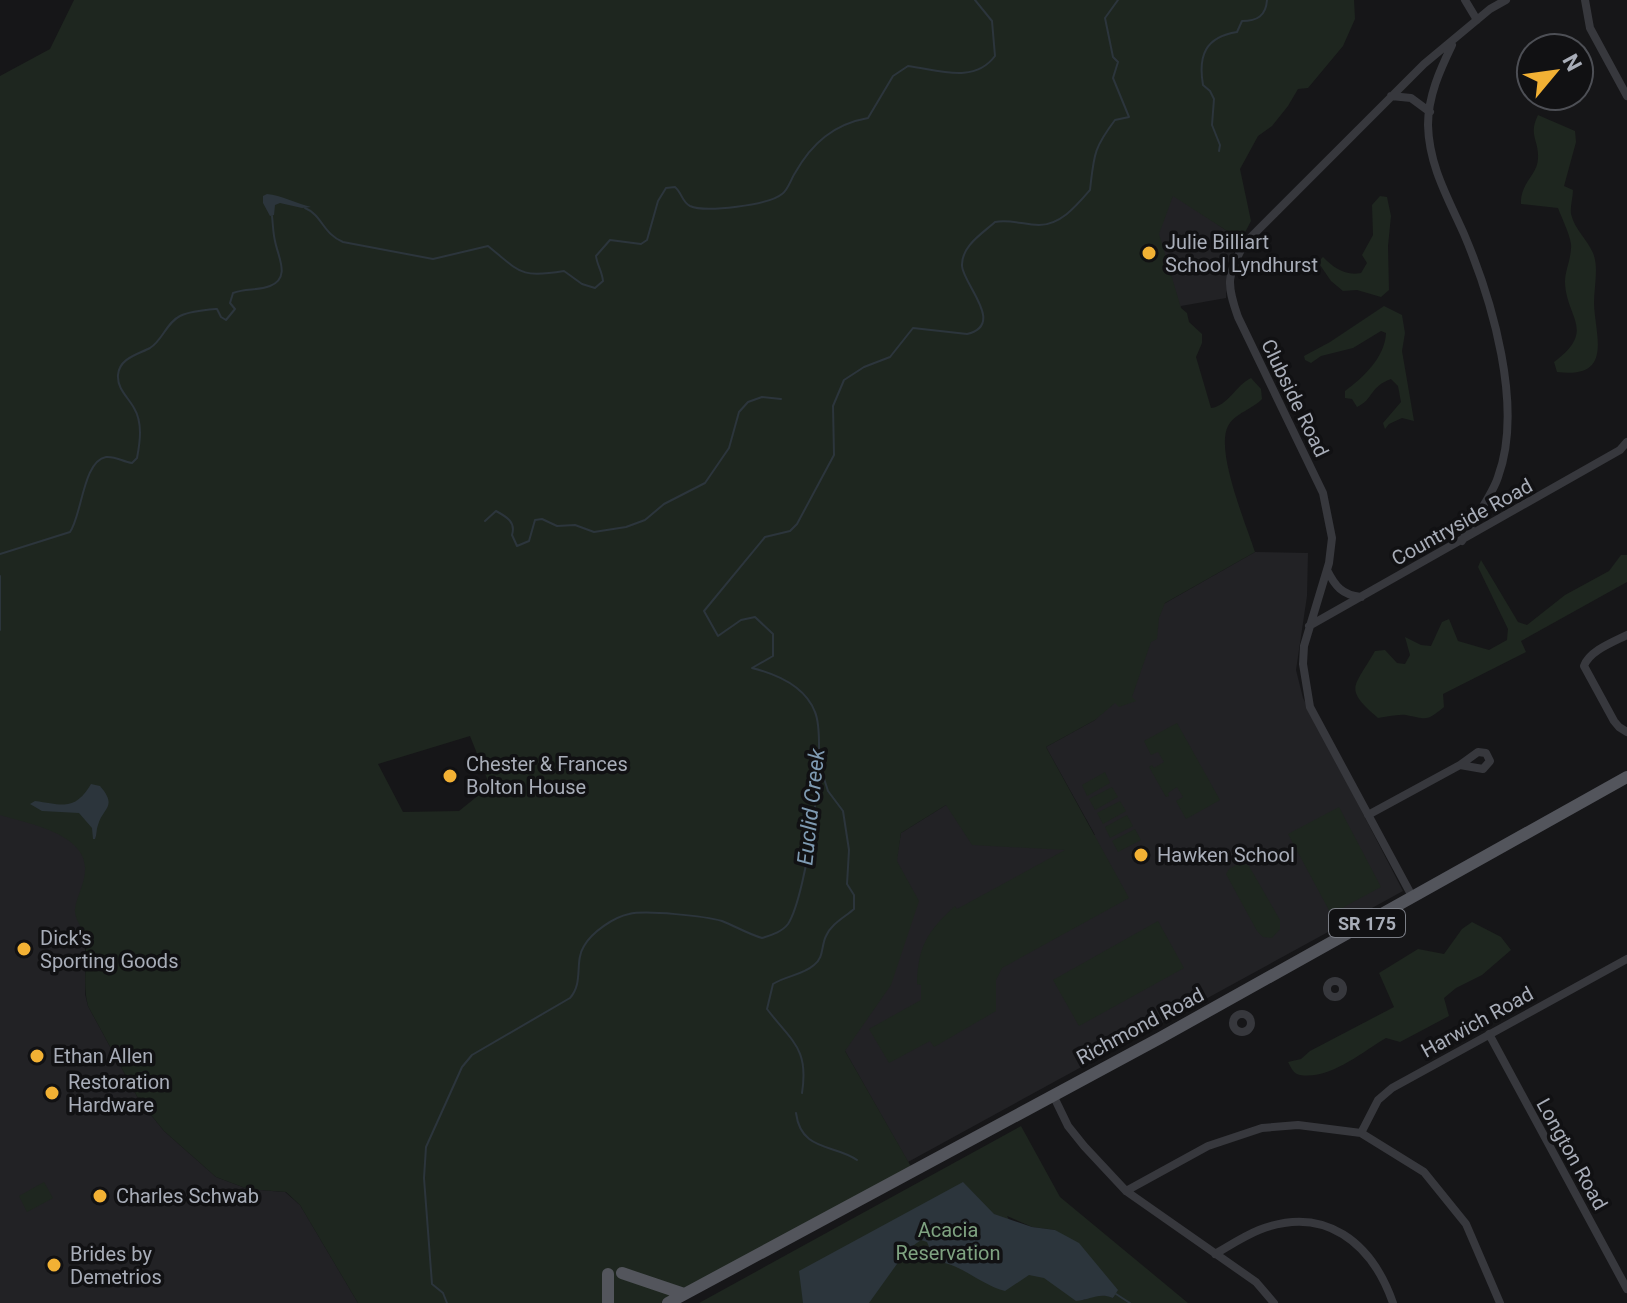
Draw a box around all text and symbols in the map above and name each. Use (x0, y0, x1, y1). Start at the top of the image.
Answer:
north arrow (1515, 32, 1595, 112)
text: N (1557, 50, 1587, 75)
place label: Julie Billiart School Lyndhurst (1165, 230, 1318, 277)
marker: Julie Billiart School Lyndhurst (1140, 244, 1158, 262)
street label: Clubside Road (1256, 335, 1334, 461)
street label: Countryside Road (1387, 473, 1537, 571)
water label: Euclid Creek (792, 746, 830, 867)
place label: Chester & Frances Bolton House (466, 752, 628, 799)
marker: Chester & Frances Bolton House (441, 767, 459, 785)
place label: Hawken School (1157, 843, 1295, 867)
marker: Hawken School (1132, 846, 1150, 864)
road number: SR 175 (1329, 909, 1405, 937)
place label: Dick's Sporting Goods (40, 926, 178, 973)
marker: Dick's Sporting Goods (15, 940, 33, 958)
street label: Harwich Road (1417, 981, 1537, 1063)
street label: Richmond Road (1072, 982, 1208, 1070)
place label: Ethan Allen (53, 1044, 153, 1068)
marker: Ethan Allen (28, 1047, 46, 1065)
place label: Restoration Hardware (68, 1070, 170, 1117)
marker: Restoration Hardware (43, 1084, 61, 1102)
street label: Longton Road (1531, 1094, 1613, 1214)
place label: Charles Schwab (116, 1184, 259, 1208)
marker: Charles Schwab (91, 1187, 109, 1205)
park label: Acacia Reservation (895, 1218, 1001, 1265)
place label: Brides by Demetrios (70, 1242, 162, 1289)
marker: Brides by Demetrios (45, 1256, 63, 1274)

